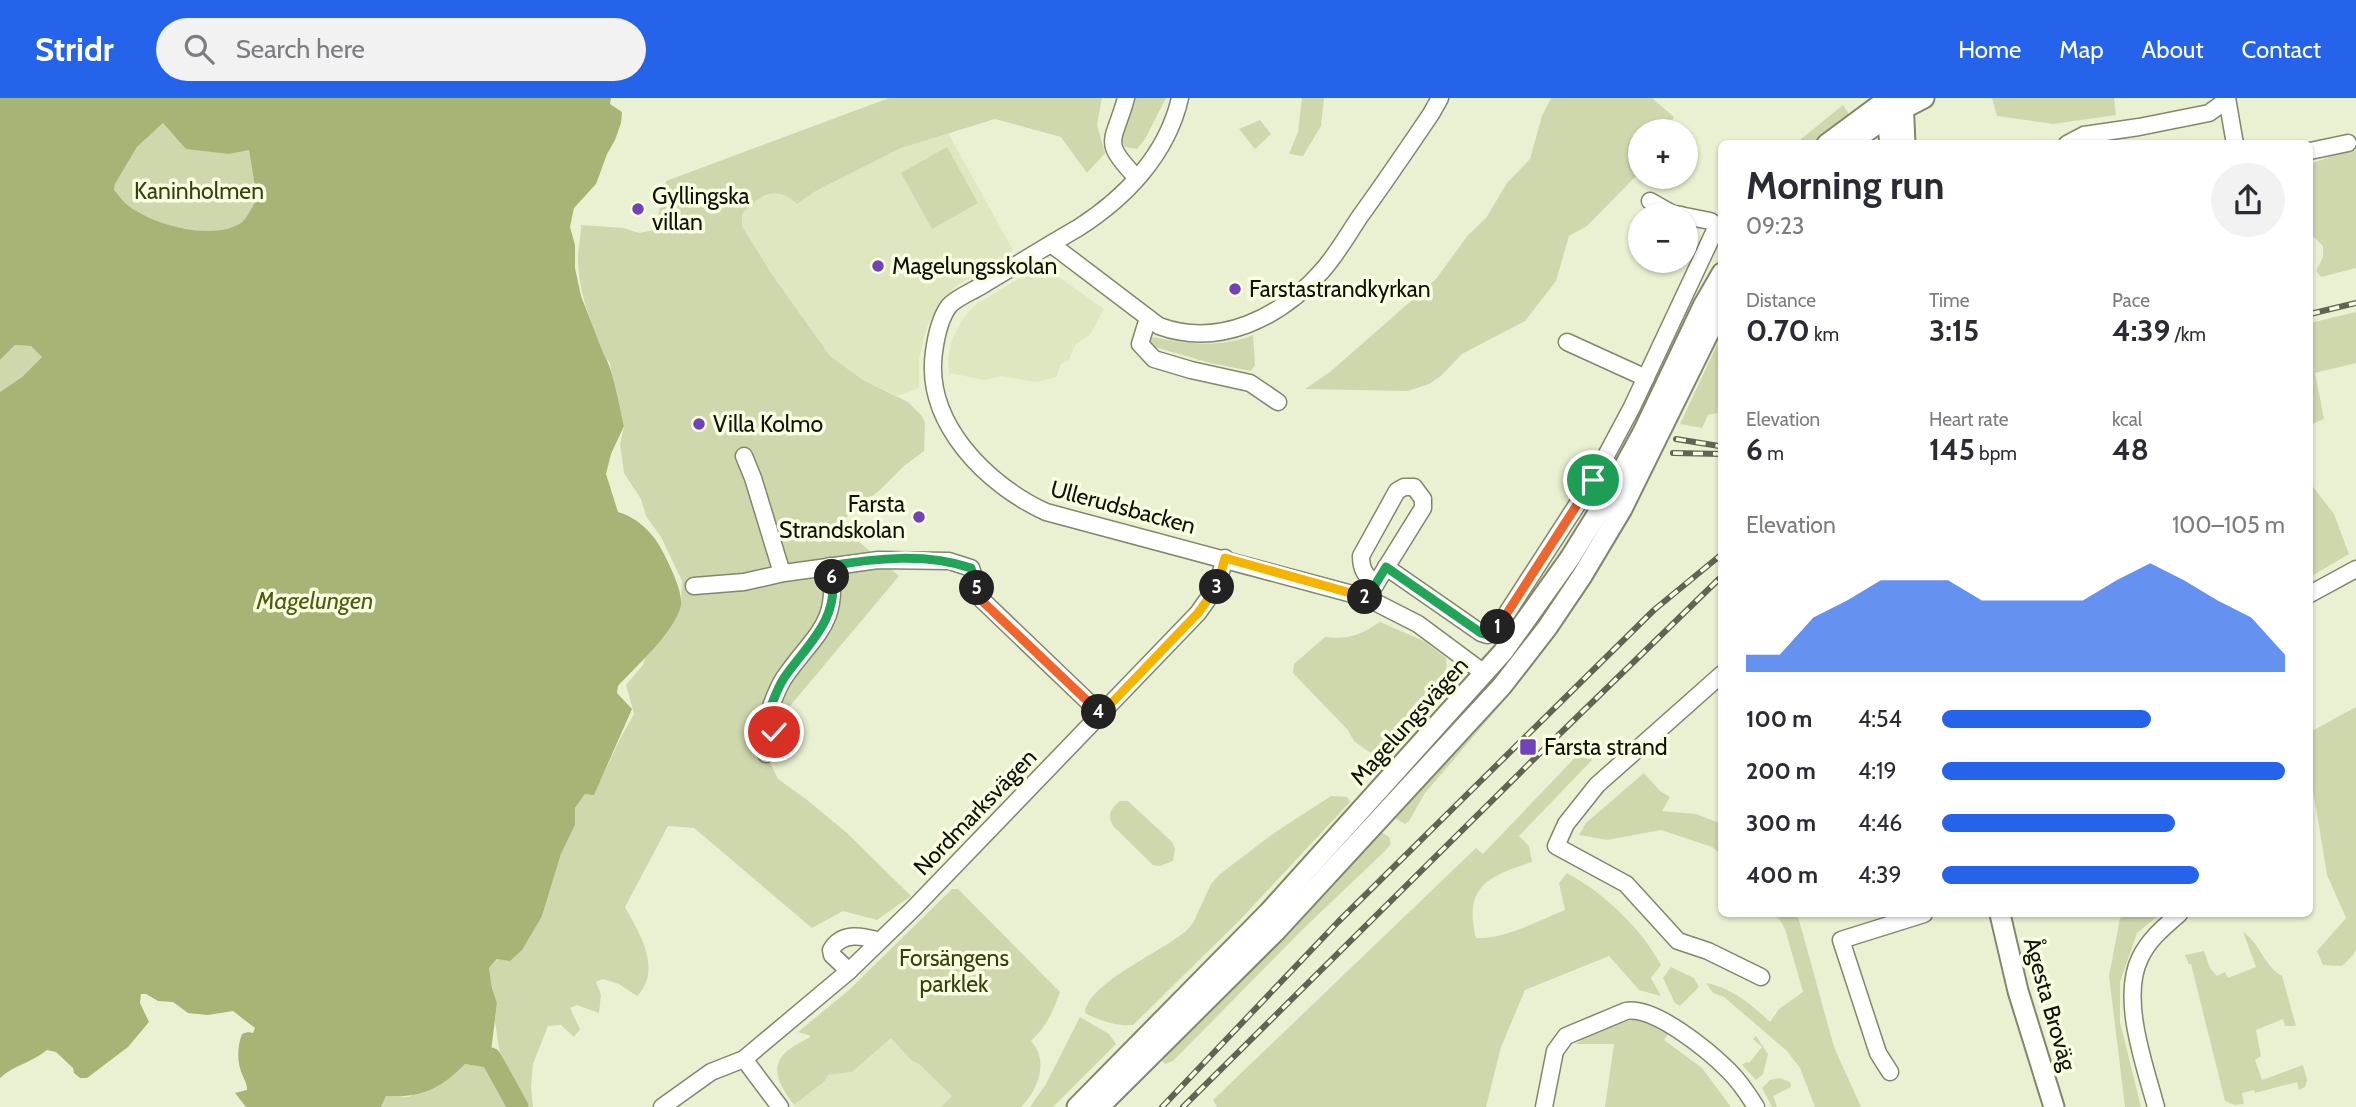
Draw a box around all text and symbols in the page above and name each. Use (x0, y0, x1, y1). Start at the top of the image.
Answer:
search box (156, 18, 646, 81)
text: Stridr (35, 29, 114, 69)
icon: search (180, 30, 218, 68)
text: Search here (236, 33, 365, 65)
text: Home (1958, 35, 2021, 64)
text: Map (2059, 35, 2104, 64)
text: About (2142, 35, 2204, 64)
text: Contact (2242, 35, 2321, 64)
map controls (1628, 119, 1698, 273)
button: + (1628, 119, 1698, 189)
text: Morning run (1746, 162, 1945, 209)
button: share (2211, 163, 2285, 237)
park label: Kaninholmen (134, 177, 264, 205)
place label: Gyllingska villan (652, 182, 750, 236)
marker: Gyllingska villan (630, 201, 646, 217)
button: − (1628, 203, 1698, 273)
text: 09:23 (1746, 212, 1804, 240)
place label: Magelungsskolan (892, 252, 1057, 280)
marker: Magelungsskolan (870, 258, 886, 274)
place label: Farstastrandkyrkan (1249, 275, 1431, 303)
marker: Farstastrandkyrkan (1227, 281, 1243, 297)
text: Distance (1746, 289, 1816, 312)
text: Time (1929, 289, 1969, 312)
text: Pace (2112, 289, 2150, 312)
text: 0.70 (1746, 312, 1810, 349)
text: 3:15 (1929, 312, 1979, 349)
text: 4:39 (2112, 312, 2170, 349)
text: km (1810, 323, 1839, 346)
text: /km (2170, 323, 2206, 346)
text: Elevation (1746, 408, 1820, 431)
text: Heart rate (1929, 408, 2009, 431)
text: kcal (2112, 408, 2142, 431)
place label: Villa Kolmo (713, 410, 823, 438)
marker: Villa Kolmo (691, 416, 707, 432)
text: 6 (1746, 431, 1763, 468)
text: 145 (1929, 431, 1975, 468)
text: 48 (2112, 431, 2149, 468)
text: m (1763, 442, 1784, 465)
text: bpm (1975, 442, 2017, 465)
pin (1563, 450, 1623, 510)
icon: arrive (1574, 461, 1612, 499)
street label: Ullerudsbacken (1047, 474, 1199, 540)
place label: Farsta Strandskolan (779, 490, 905, 544)
marker: Farsta Strandskolan (911, 509, 927, 525)
text: Elevation (1746, 511, 1836, 539)
text: 100–105 m (2172, 511, 2285, 539)
pin: 6 (814, 560, 850, 594)
text: 6 (826, 565, 837, 588)
pin: 5 (960, 570, 995, 606)
pin: 3 (1200, 570, 1234, 604)
text: 3 (1211, 575, 1222, 598)
text: 5 (971, 576, 982, 599)
pin: 2 (1348, 580, 1382, 614)
text: 2 (1359, 585, 1370, 608)
water label: Magelungen (256, 586, 373, 615)
pin: 1 (1480, 610, 1516, 644)
text: 1 (1494, 615, 1501, 638)
street label: Magelungsvägen (1344, 651, 1474, 791)
pin: 4 (1082, 694, 1116, 730)
text: 4 (1093, 700, 1104, 723)
pin (744, 702, 804, 762)
text: 100 m (1746, 705, 1812, 733)
text: 4:54 (1858, 705, 1902, 733)
icon: check (755, 713, 793, 751)
place label: Farsta strand (1544, 733, 1668, 761)
marker: Farsta strand (1518, 737, 1538, 757)
street label: Nordmarksvägen (908, 743, 1042, 881)
text: 200 m (1746, 757, 1816, 785)
text: 4:19 (1858, 757, 1897, 785)
text: 300 m (1746, 809, 1816, 837)
text: 4:46 (1858, 809, 1902, 837)
text: 400 m (1746, 861, 1818, 889)
text: 4:39 (1858, 861, 1902, 889)
street label: Ågesta Broväg (2018, 934, 2084, 1074)
park label: Forsängens parklek (899, 944, 1009, 998)

